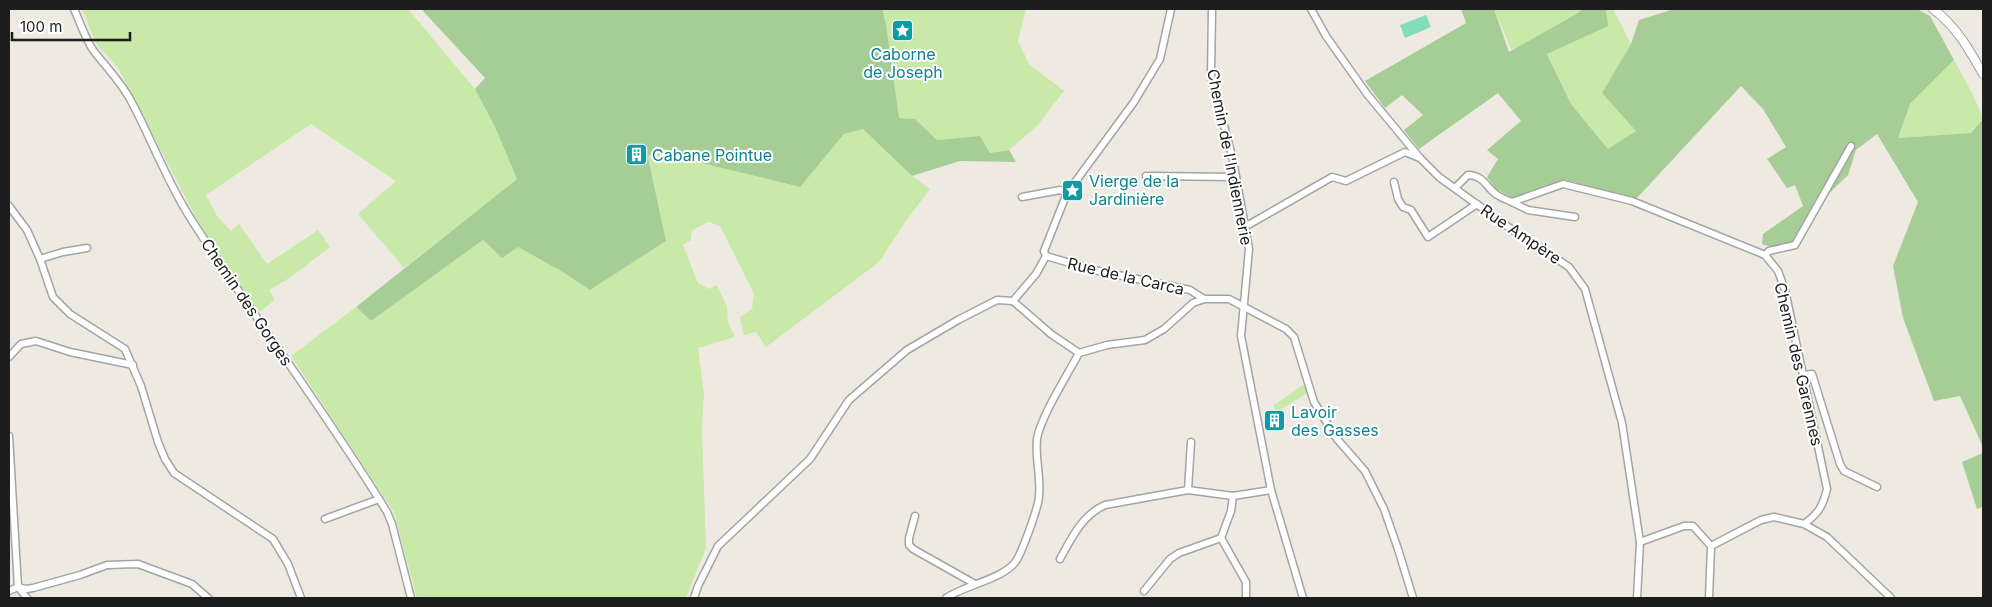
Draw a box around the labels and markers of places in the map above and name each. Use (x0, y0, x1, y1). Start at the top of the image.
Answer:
place icon: Caborne de Joseph (891, 18, 915, 42)
place label: Caborne de Joseph (863, 44, 943, 82)
building icon: Cabane Pointue (624, 143, 648, 167)
place label: Cabane Pointue (652, 145, 772, 165)
place label: Vierge de la Jardinière (1089, 171, 1179, 209)
place icon: Vierge de la Jardinière (1061, 178, 1085, 202)
place label: Lavoir des Gasses (1291, 402, 1379, 440)
building icon: Lavoir des Gasses (1263, 409, 1287, 433)

